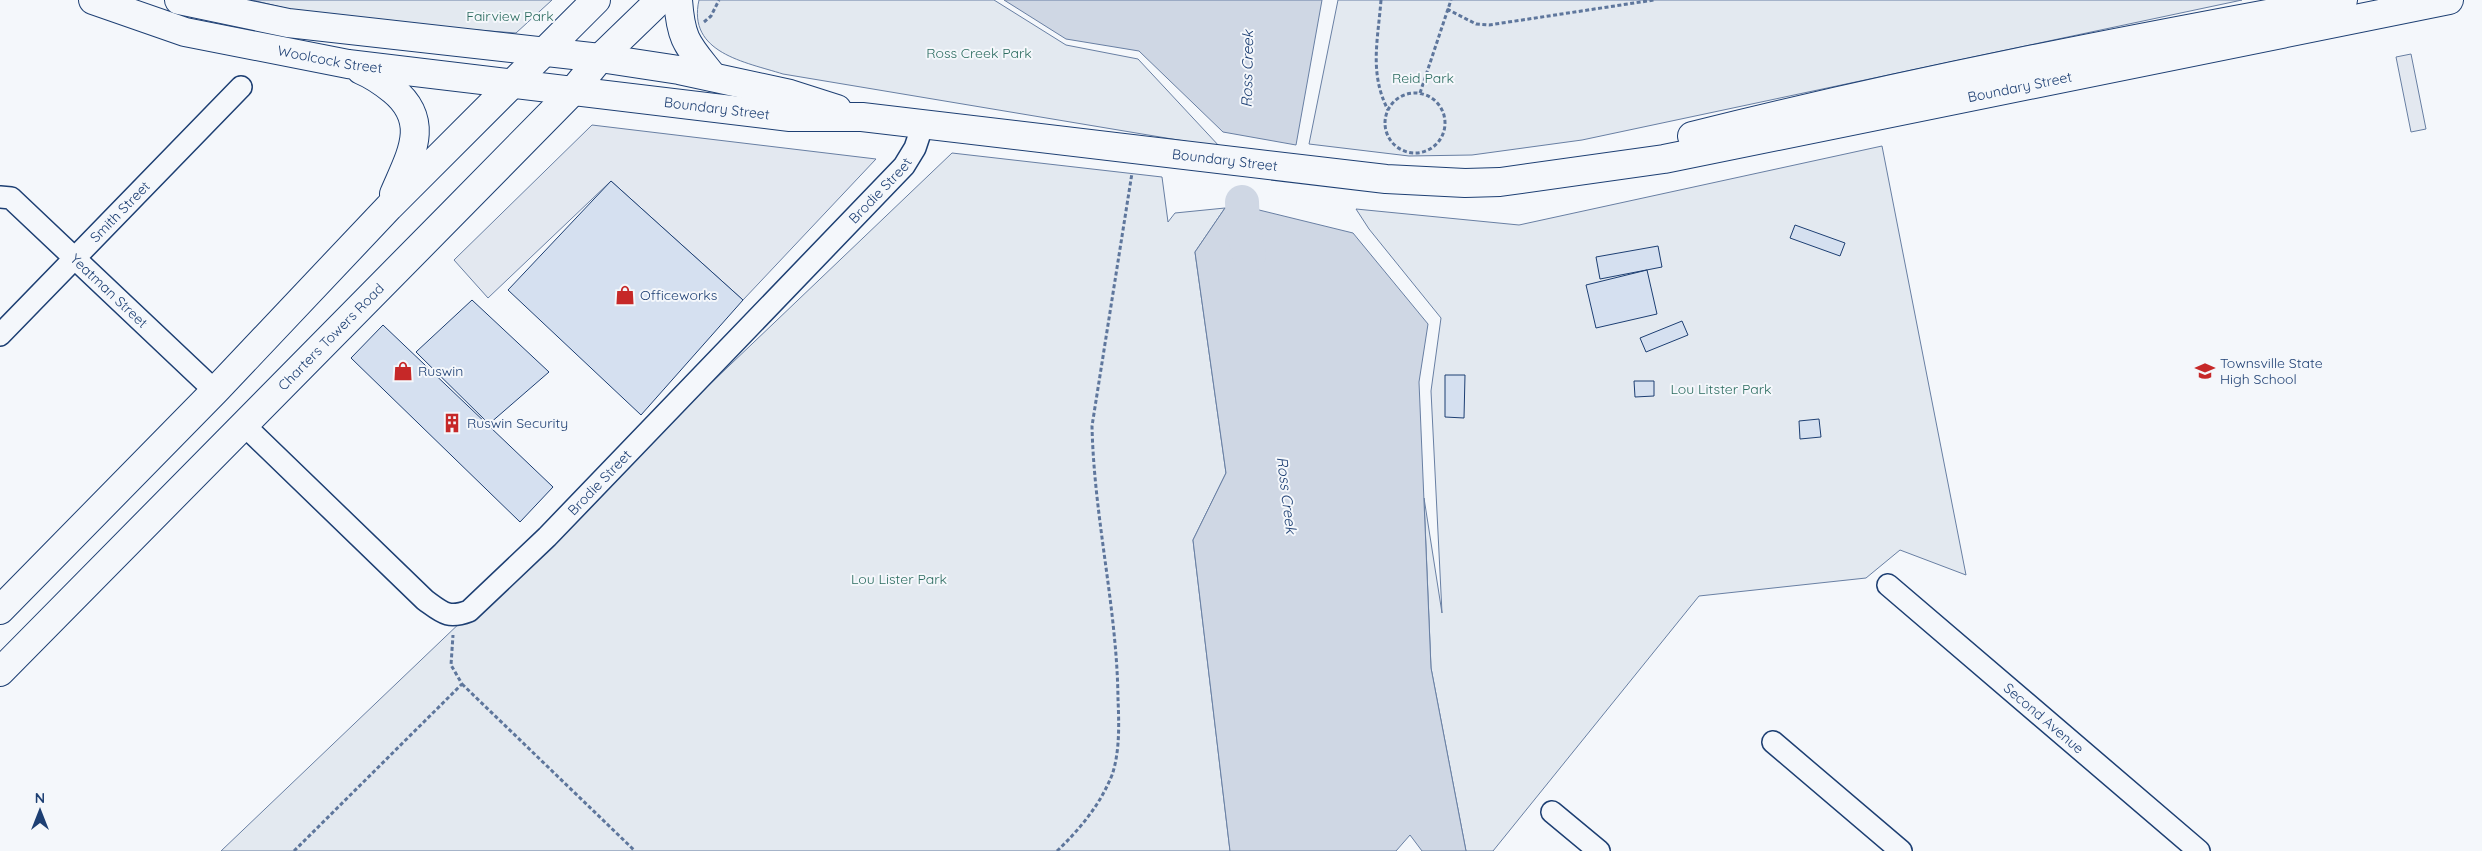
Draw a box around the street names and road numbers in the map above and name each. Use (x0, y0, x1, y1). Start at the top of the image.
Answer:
street label: Woolcock Street (276, 41, 384, 77)
street label: Boundary Street (1966, 68, 2074, 106)
street label: Boundary Street (663, 93, 771, 124)
street label: Boundary Street (1171, 145, 1279, 175)
street label: Brodie Street (845, 154, 916, 227)
street label: Smith Street (86, 177, 154, 246)
street label: Yeatman Street (67, 250, 152, 332)
street label: Charters Towers Road (274, 279, 388, 394)
street label: Brodie Street (564, 446, 635, 519)
street label: Second Avenue (2000, 679, 2088, 758)

